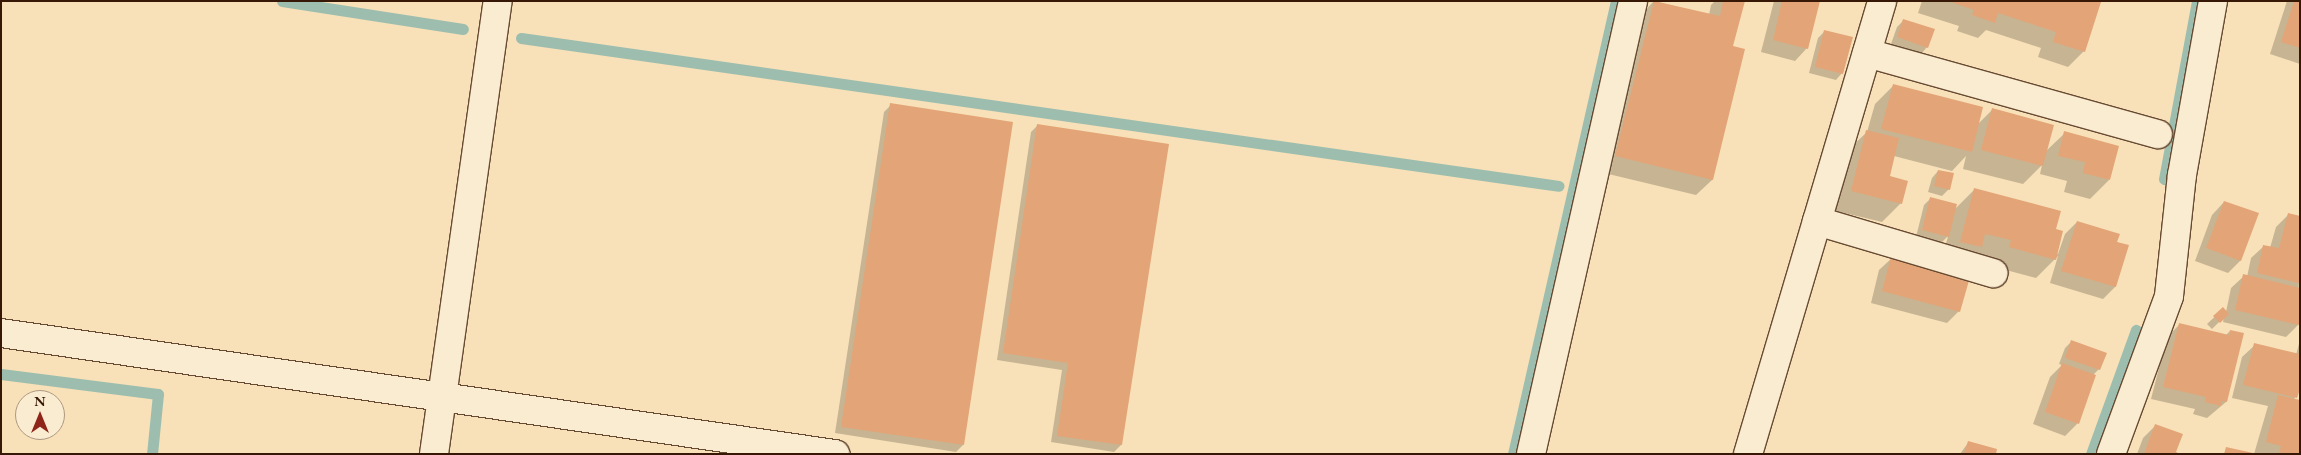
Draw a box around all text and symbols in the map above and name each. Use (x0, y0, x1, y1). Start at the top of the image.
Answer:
north arrow (15, 390, 65, 440)
text: N (34, 392, 46, 410)

